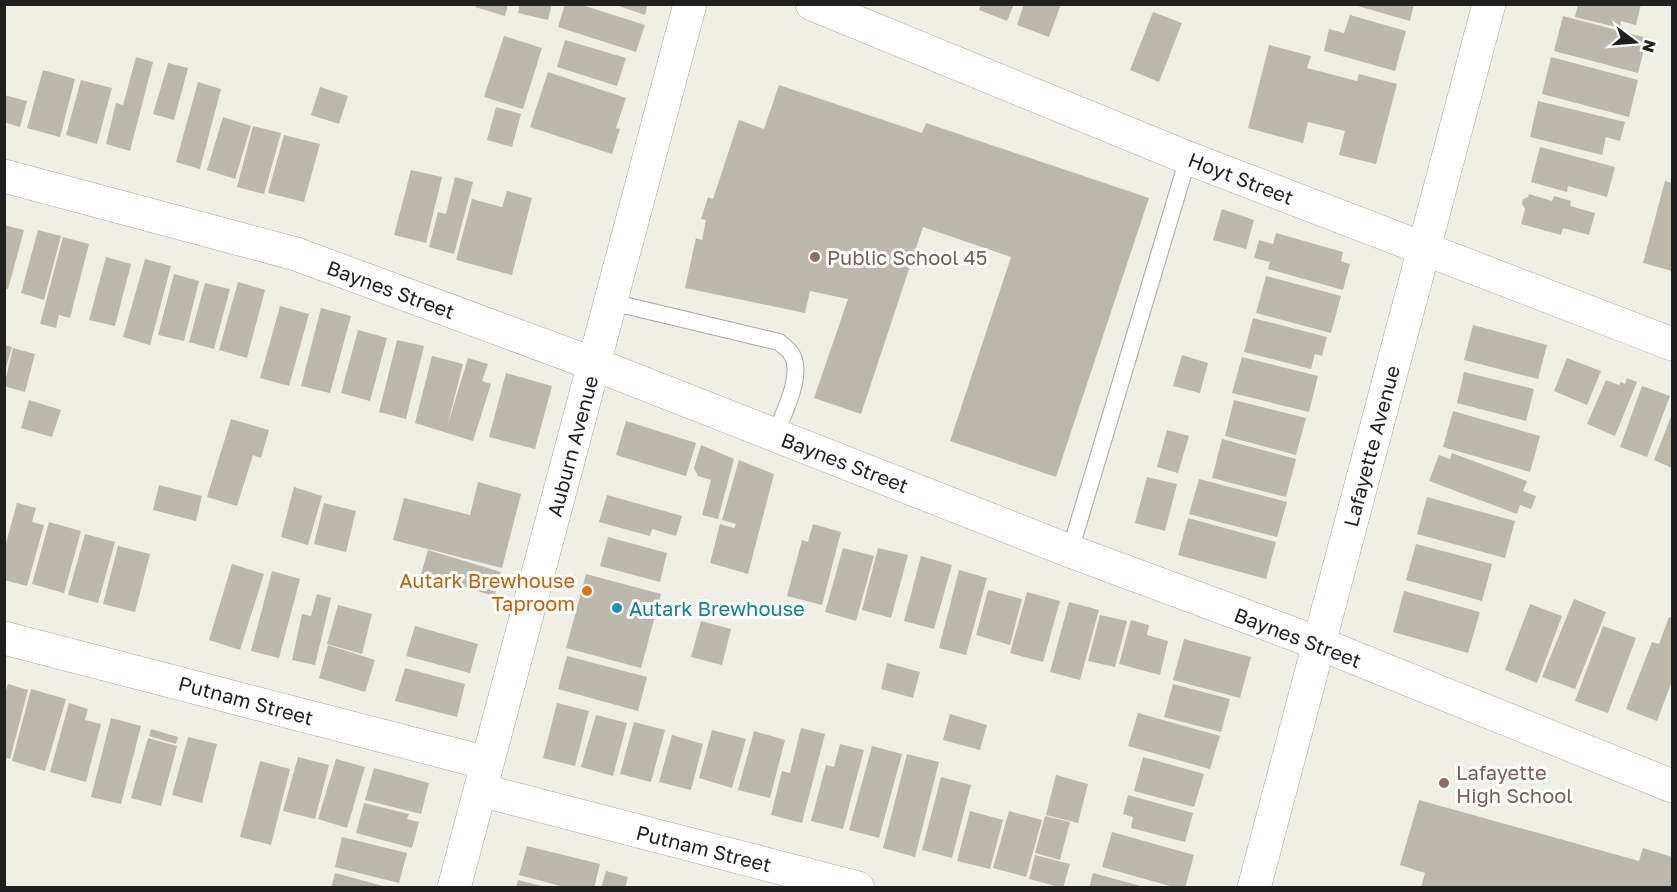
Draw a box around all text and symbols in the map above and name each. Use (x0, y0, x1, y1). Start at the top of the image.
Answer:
north arrow (1605, 12, 1665, 72)
text: N (1638, 38, 1661, 55)
street label: Hoyt Street (1185, 147, 1297, 209)
place label: Public School 45 (827, 245, 987, 269)
marker: Public School 45 (808, 250, 822, 264)
street label: Baynes Street (324, 255, 458, 323)
street label: Lafayette Avenue (1338, 363, 1404, 529)
street label: Auburn Avenue (542, 373, 602, 519)
street label: Baynes Street (778, 427, 912, 497)
place label: Autark Brewhouse Taproom (399, 568, 575, 615)
marker: Autark Brewhouse Taproom (580, 584, 594, 598)
place label: Autark Brewhouse (629, 596, 805, 620)
marker: Autark Brewhouse (610, 601, 624, 615)
street label: Baynes Street (1231, 602, 1365, 672)
street label: Putnam Street (176, 670, 316, 730)
place label: Lafayette High School (1456, 760, 1573, 807)
marker: Lafayette High School (1437, 776, 1451, 790)
street label: Putnam Street (634, 820, 774, 876)

